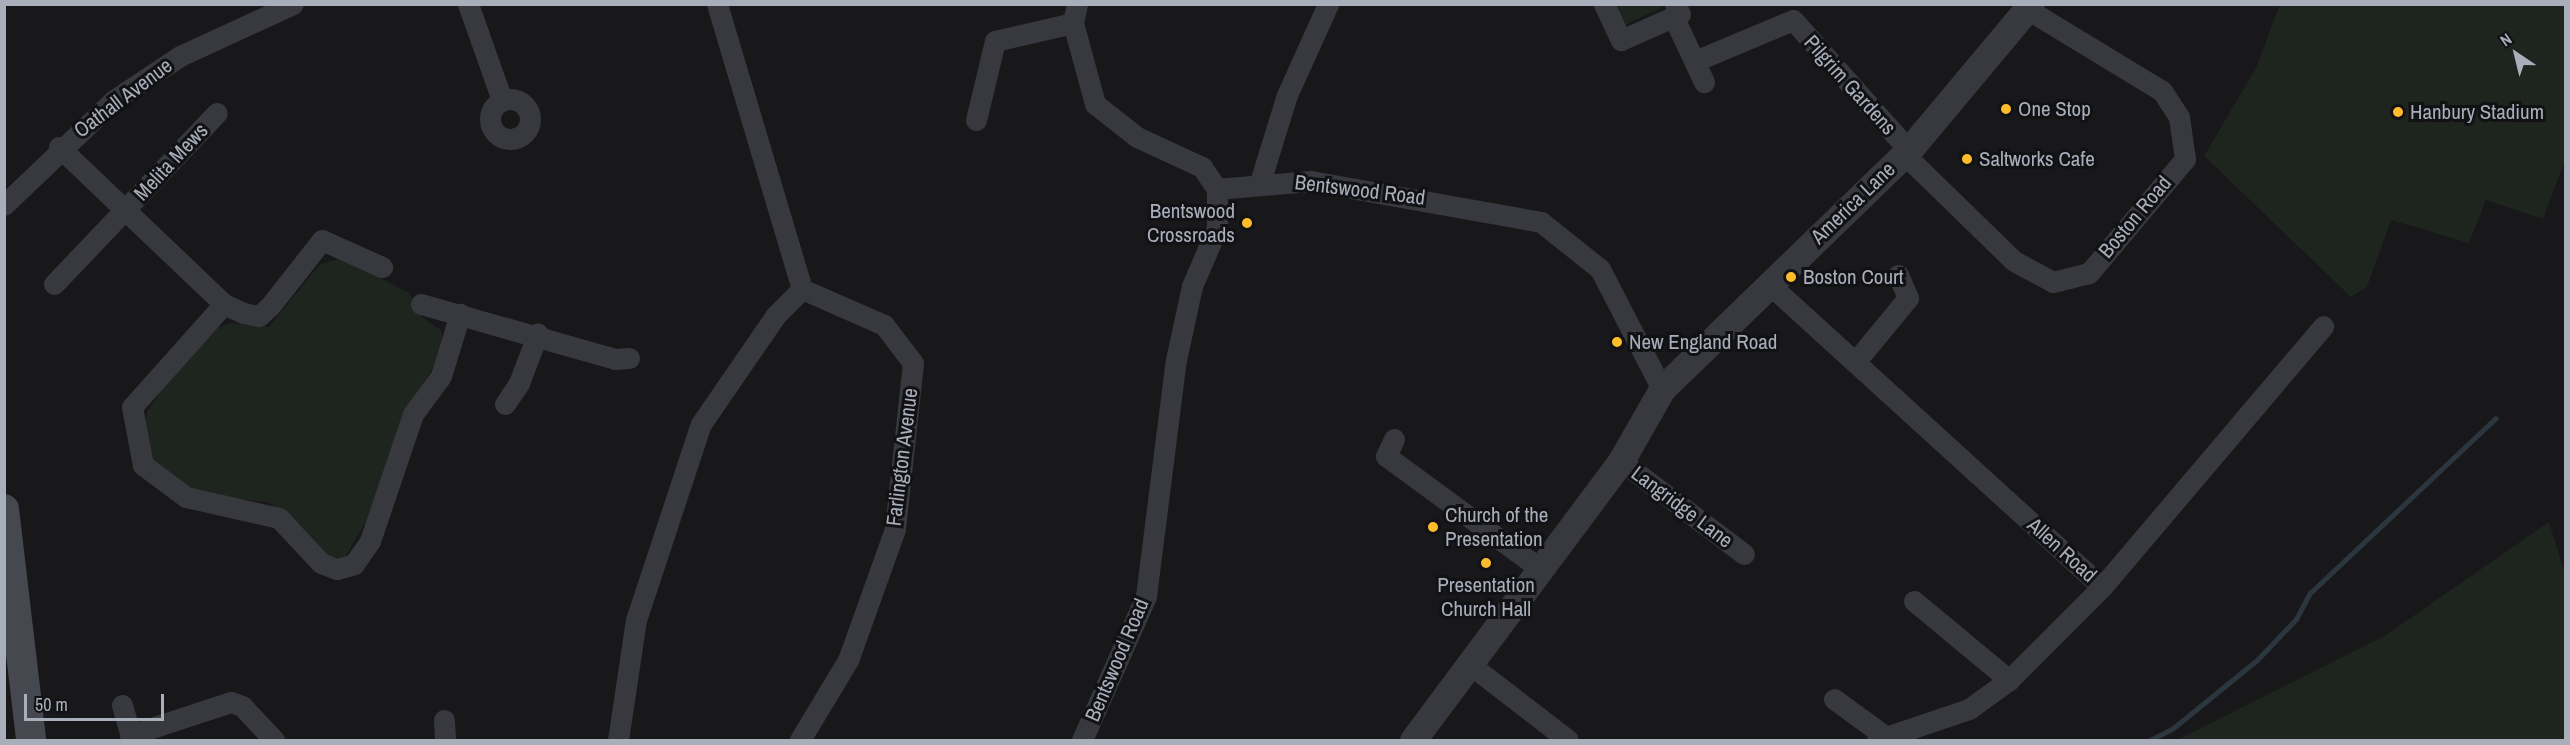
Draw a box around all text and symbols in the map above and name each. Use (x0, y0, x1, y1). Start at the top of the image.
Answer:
north arrow (2486, 24, 2546, 84)
text: N (2495, 28, 2516, 51)
street label: Pilgrim Gardens (1799, 30, 1901, 140)
street label: Oathall Avenue (69, 53, 177, 143)
place label: One Stop (2018, 96, 2091, 122)
place label: Hanbury Stadium (2410, 99, 2544, 125)
marker: One Stop (1999, 102, 2013, 116)
marker: Hanbury Stadium (2391, 105, 2405, 119)
street label: Melita Mews (129, 118, 213, 206)
place label: Saltworks Cafe (1979, 146, 2095, 172)
marker: Saltworks Cafe (1960, 152, 1974, 166)
street label: America Lane (1806, 157, 1900, 249)
street label: Bentswood Road (1293, 170, 1427, 210)
street label: Boston Road (2093, 171, 2177, 263)
place label: Bentswood Crossroads (1147, 198, 1235, 248)
marker: Bentswood Crossroads (1240, 216, 1254, 230)
place label: Boston Court (1803, 264, 1904, 290)
marker: Boston Court (1784, 270, 1798, 284)
place label: New England Road (1629, 329, 1777, 355)
marker: New England Road (1610, 335, 1624, 349)
street label: Farlington Avenue (881, 386, 923, 528)
street label: Langridge Lane (1626, 461, 1738, 553)
place label: Church of the Presentation (1445, 502, 1548, 552)
street label: Allen Road (2022, 512, 2102, 588)
marker: Church of the Presentation (1426, 520, 1440, 534)
marker: Presentation Church Hall (1479, 556, 1493, 570)
place label: Presentation Church Hall (1437, 572, 1535, 622)
street label: Bentswood Road (1080, 595, 1154, 725)
scale bar (27, 682, 166, 720)
text: 50 m (35, 692, 68, 717)

